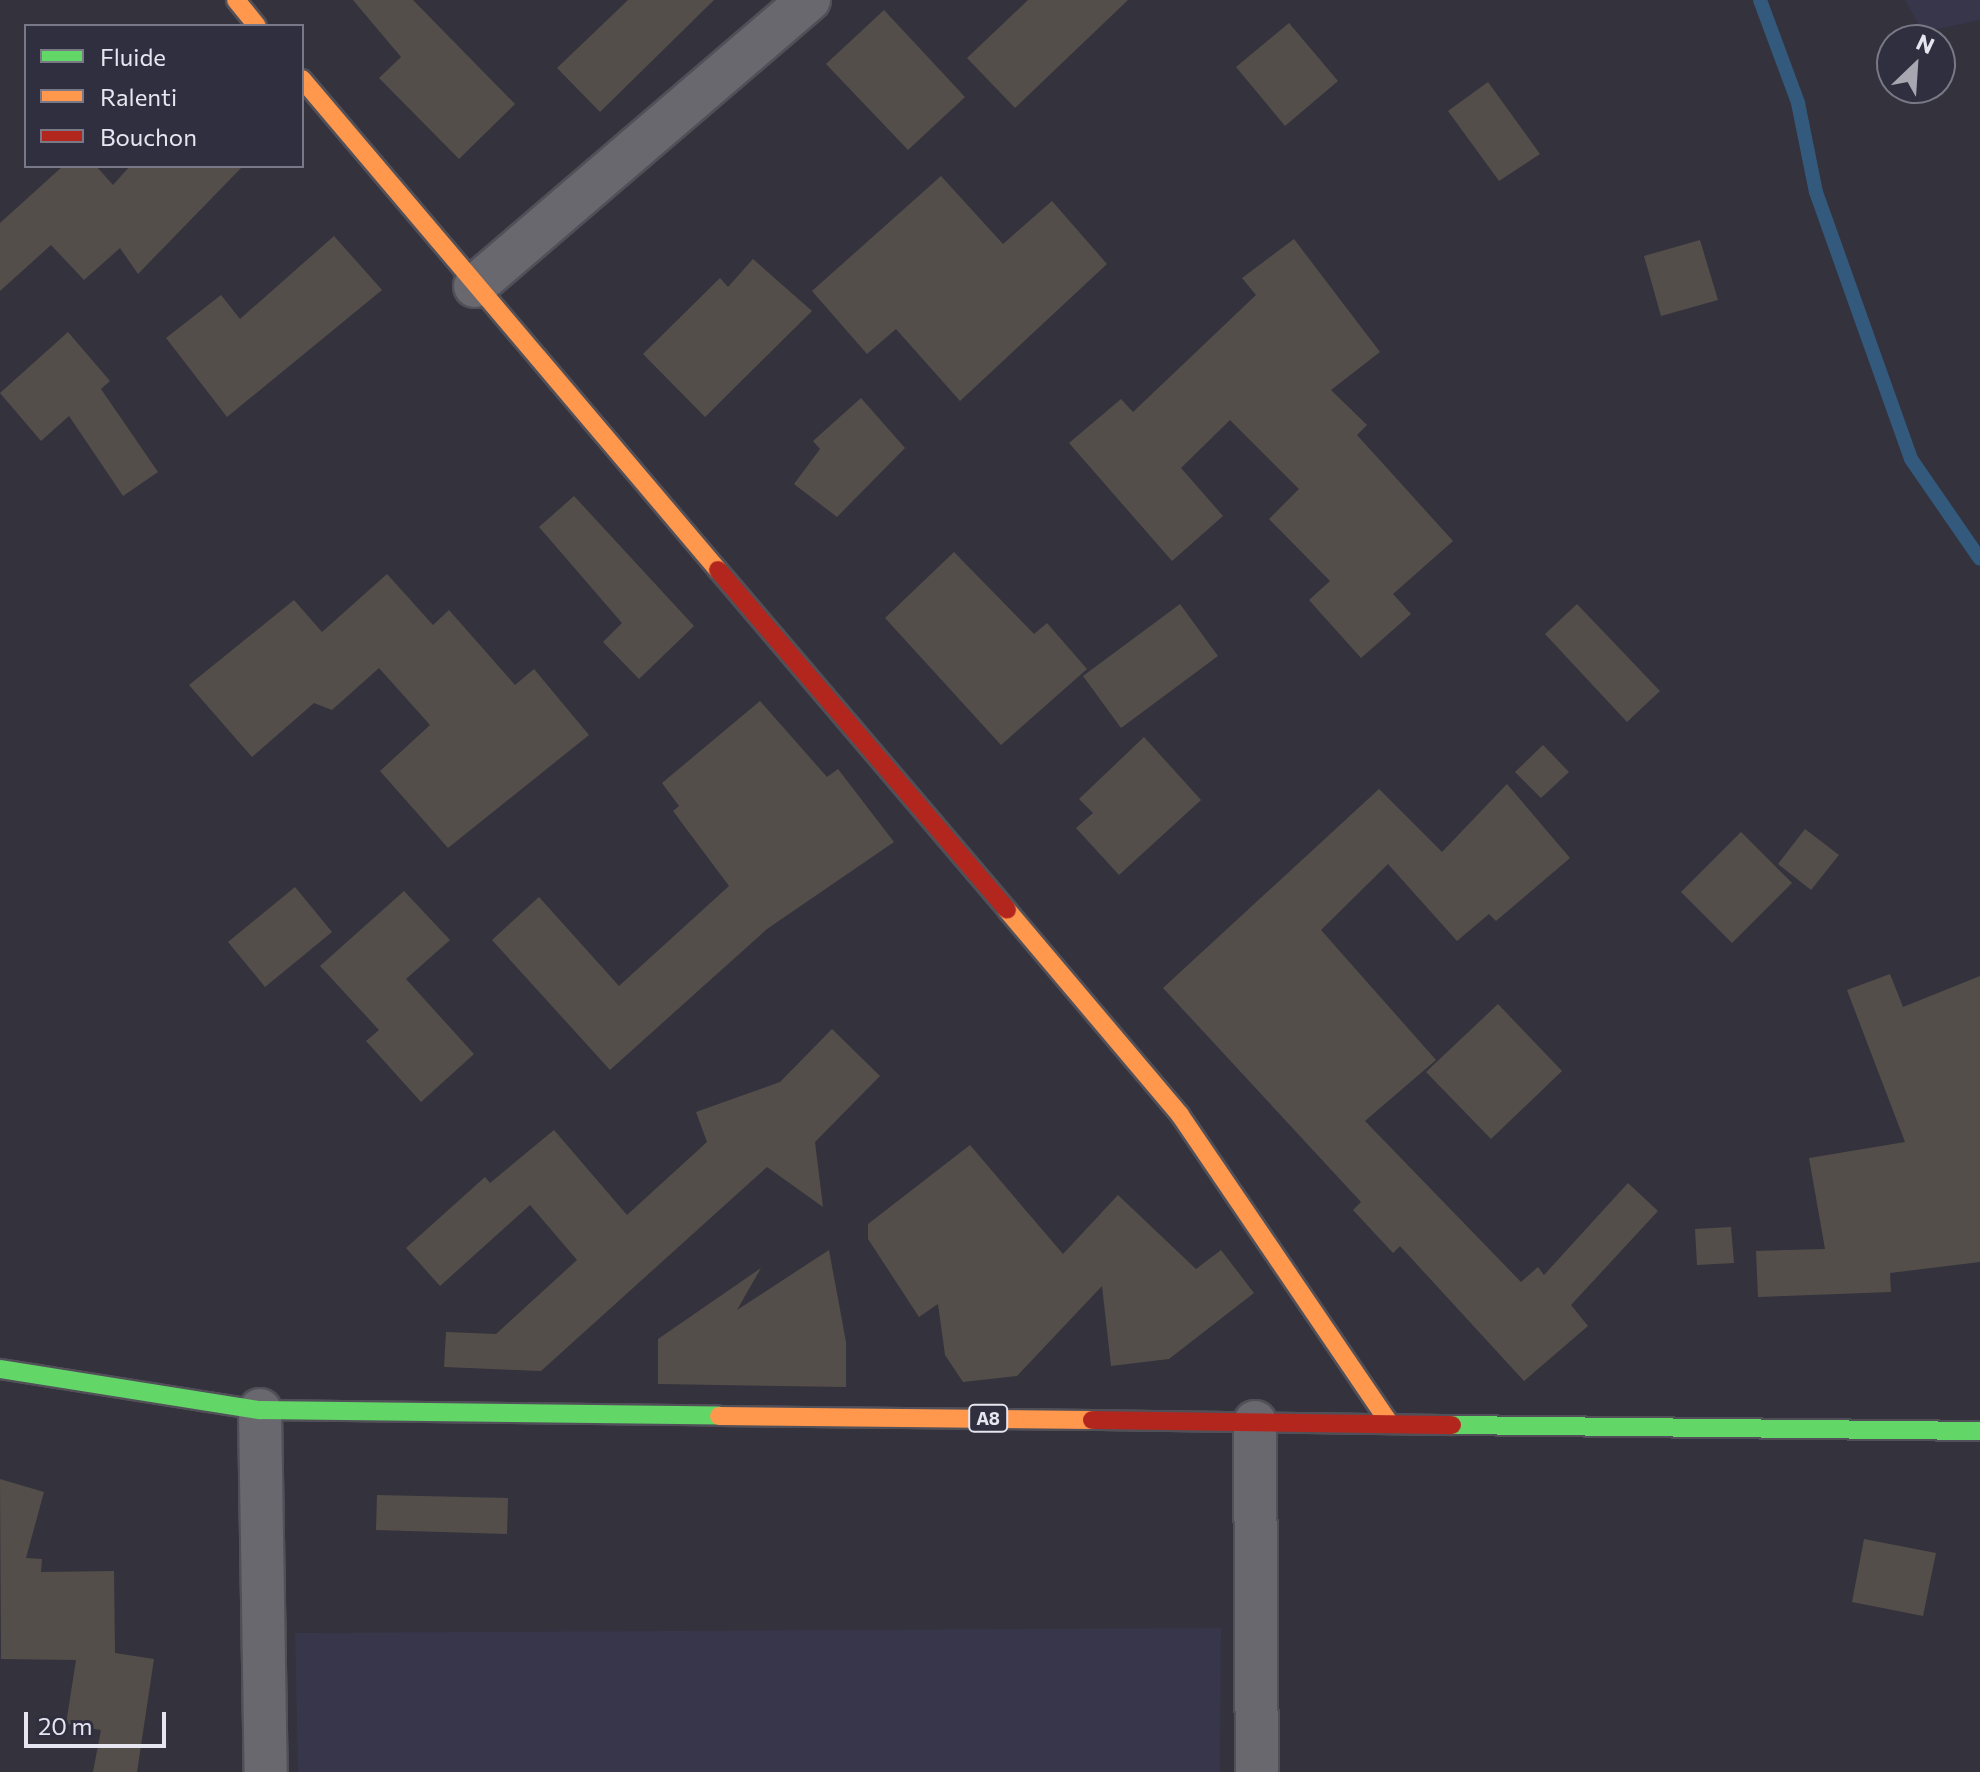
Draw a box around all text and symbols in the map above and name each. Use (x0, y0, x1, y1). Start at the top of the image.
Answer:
legend (24, 24, 304, 168)
north arrow (1876, 24, 1956, 104)
text: N (1912, 28, 1939, 59)
text: Fluide (100, 42, 166, 71)
text: Ralenti (100, 82, 177, 111)
text: Bouchon (100, 122, 197, 151)
road number: A8 (968, 1404, 1008, 1432)
scale bar (28, 1696, 170, 1746)
text: 20 m (38, 1711, 92, 1740)

